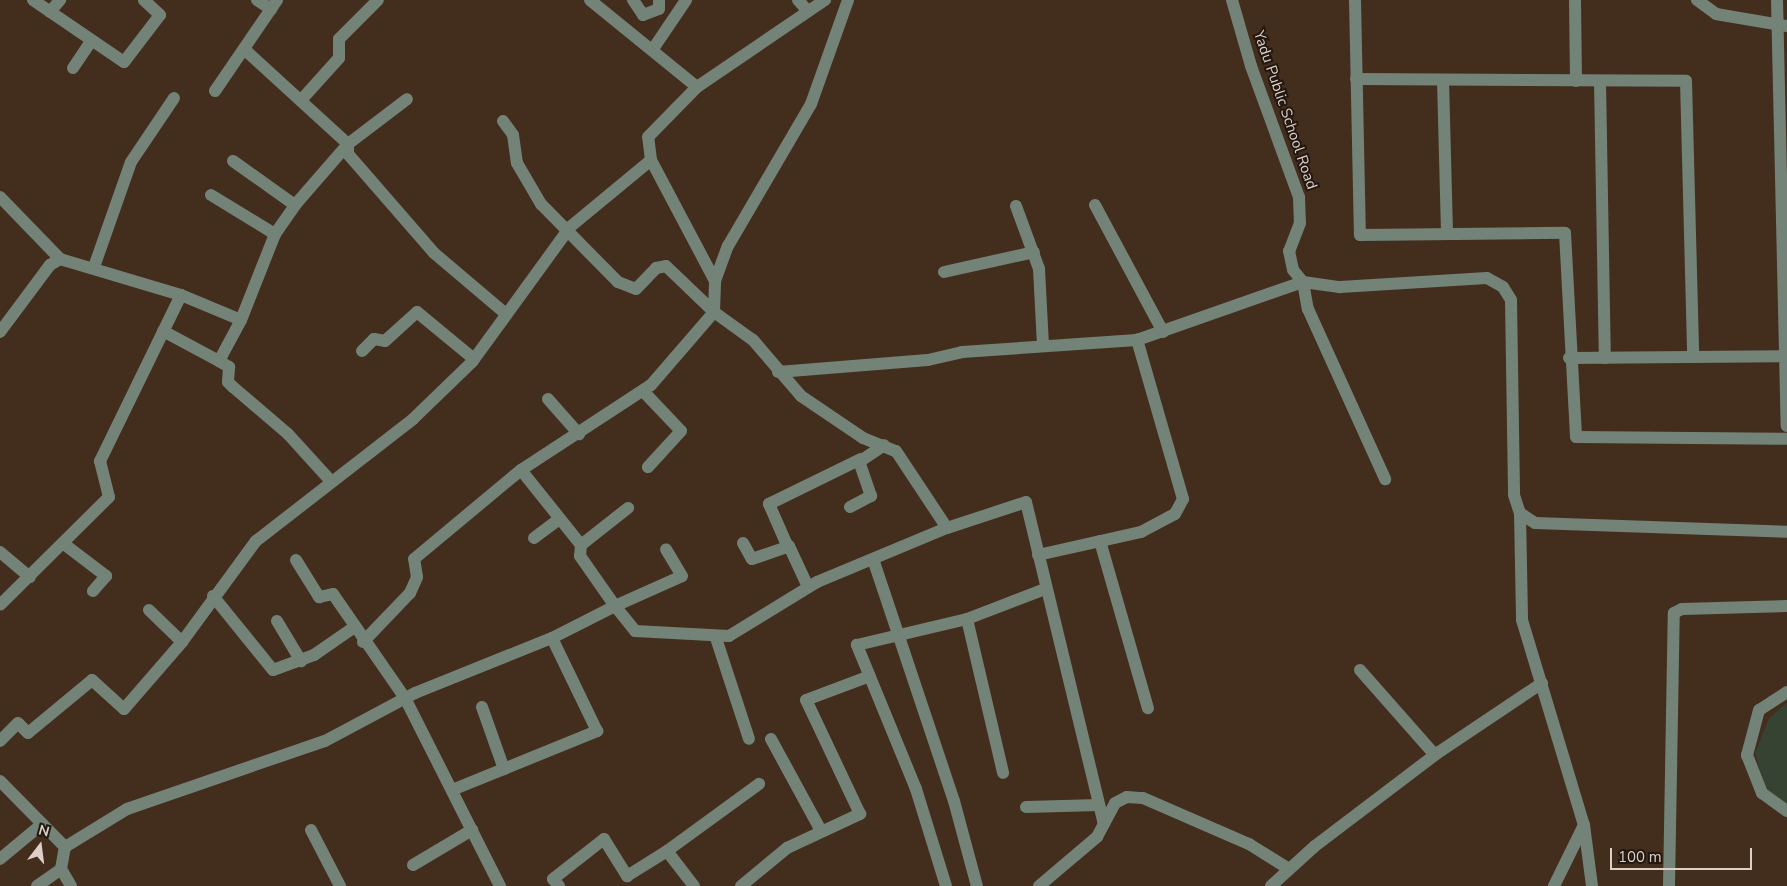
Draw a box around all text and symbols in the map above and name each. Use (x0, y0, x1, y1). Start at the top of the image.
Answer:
street label: Yadu Public School Road (1249, 28, 1321, 192)
text: N (36, 820, 52, 842)
north arrow (15, 821, 65, 871)
scale bar (1612, 838, 1754, 870)
text: 100 m (1618, 847, 1662, 867)

